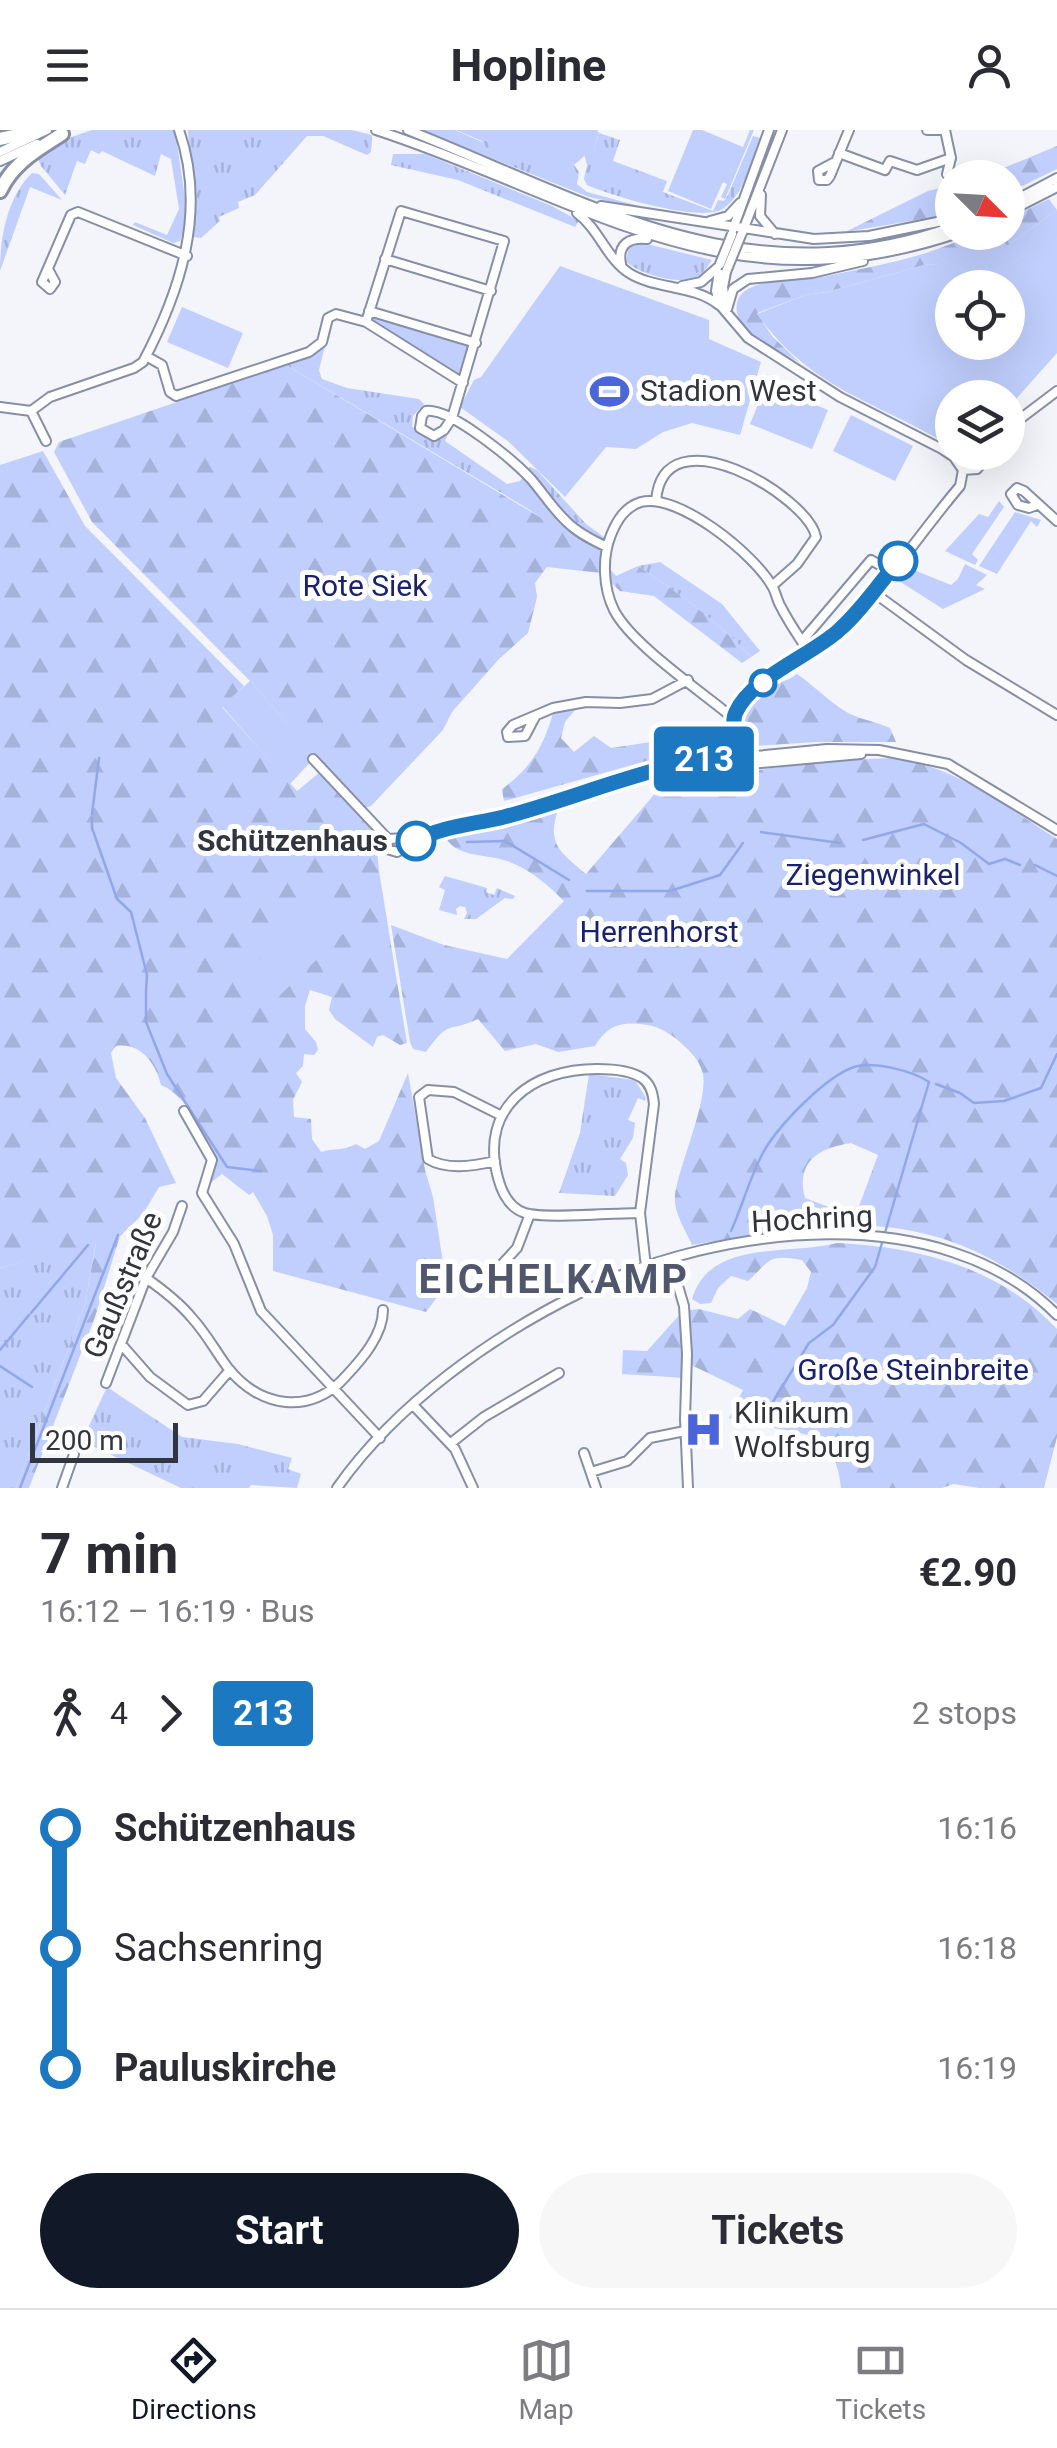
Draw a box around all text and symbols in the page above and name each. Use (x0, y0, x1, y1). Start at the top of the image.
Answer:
icon: menu (40, 38, 95, 93)
icon: person (962, 38, 1017, 93)
text: Hopline (451, 39, 606, 92)
north arrow (935, 160, 1025, 250)
map controls (935, 160, 1025, 470)
button: locate (935, 270, 1025, 360)
sports icon: Stadion West (589, 370, 631, 412)
place label: Stadion West (640, 373, 817, 408)
button: layers (935, 380, 1025, 470)
unlabelled marker (879, 542, 917, 580)
park label: Rote Siek (303, 568, 428, 603)
unlabelled marker (750, 670, 776, 696)
line badge: 213 (646, 726, 762, 792)
text: 213 (674, 739, 734, 780)
marker: Schützenhaus (397, 822, 435, 860)
place label: Schützenhaus (197, 823, 388, 858)
park label: Ziegenwinkel (785, 857, 961, 892)
park label: Herrenhorst (580, 914, 738, 949)
street label: Hochring (750, 1198, 874, 1239)
street label: Gaußstraße (76, 1206, 169, 1363)
district label: EICHELKAMP (419, 1256, 689, 1303)
park label: Große Steinbreite (797, 1352, 1029, 1387)
place label: Klinikum Wolfsburg (734, 1395, 871, 1464)
hospital icon: Klinikum Wolfsburg (683, 1409, 725, 1451)
scale bar (30, 1418, 178, 1462)
text: 200 m (45, 1424, 124, 1457)
text: 7 min (40, 1522, 178, 1586)
text: €2.90 (919, 1551, 1017, 1595)
text: 16:12 – 16:19 · Bus (40, 1592, 315, 1630)
icon: walk (40, 1686, 95, 1741)
icon: forward (143, 1686, 198, 1741)
text: 213 (233, 1693, 293, 1734)
text: 4 (110, 1694, 128, 1732)
text: 2 stops (912, 1694, 1017, 1732)
text: Schützenhaus (114, 1806, 356, 1850)
text: 16:16 (937, 1809, 1017, 1847)
text: Sachsenring (114, 1926, 323, 1970)
text: 16:18 (937, 1929, 1017, 1967)
text: Pauluskirche (114, 2046, 336, 2090)
text: 16:19 (937, 2049, 1017, 2087)
button: Start (40, 2173, 519, 2288)
button: Tickets (539, 2173, 1017, 2288)
tab: Directions (131, 2333, 257, 2426)
tab: Map (518, 2333, 574, 2426)
tab: Tickets (836, 2333, 926, 2426)

